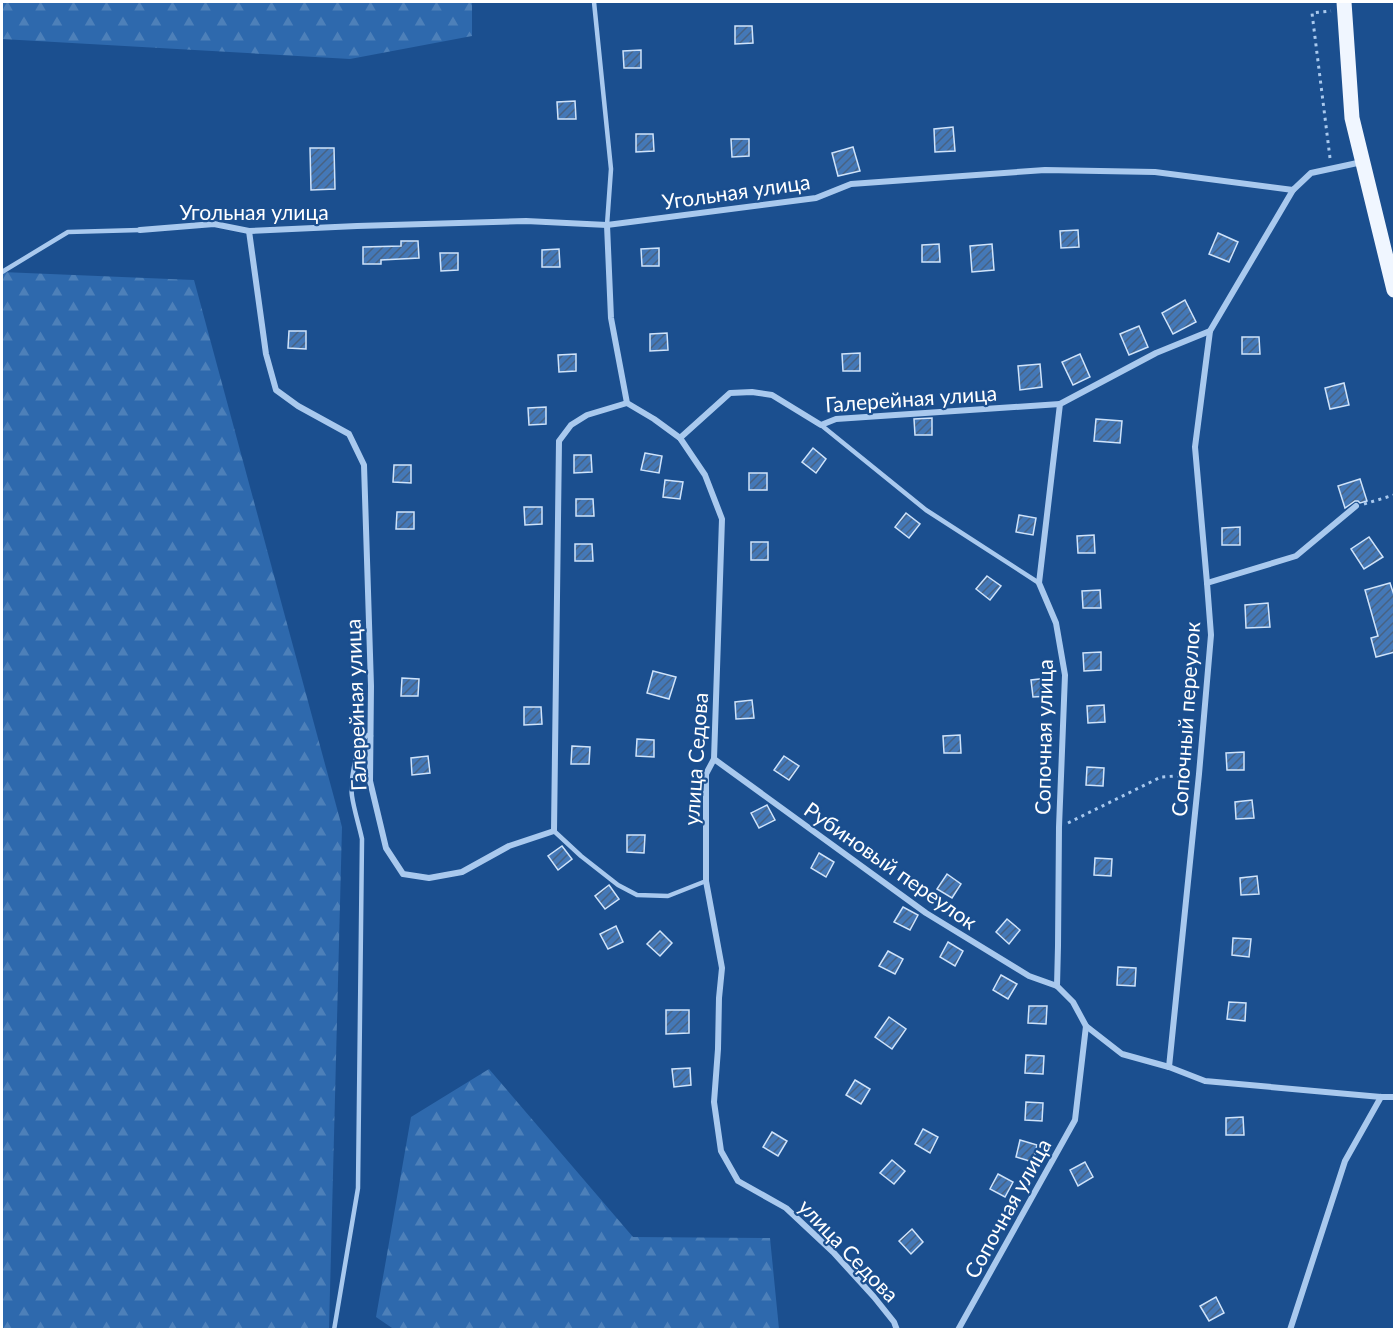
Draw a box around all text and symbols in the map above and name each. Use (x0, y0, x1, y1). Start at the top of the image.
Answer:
street label: Угольная улица (660, 168, 812, 214)
street label: Угольная улица (179, 199, 329, 224)
street label: Галерейная улица (824, 380, 998, 416)
street label: Галерейная улица (340, 618, 370, 792)
street label: Сопочный переулок (1166, 621, 1204, 817)
street label: Сопочная улица (1029, 659, 1057, 815)
street label: улица Седова (678, 692, 712, 826)
street label: Рубиновый переулок (800, 796, 982, 934)
street label: Сопочная улица (958, 1134, 1056, 1282)
street label: улица Седова (794, 1193, 904, 1307)

